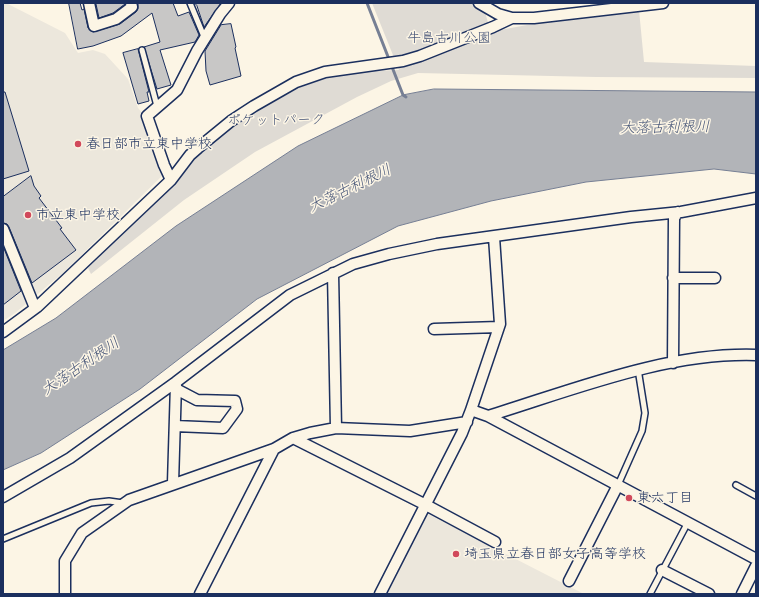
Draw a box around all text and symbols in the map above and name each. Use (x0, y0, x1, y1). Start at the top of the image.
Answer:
park label: 牛島古川公園 (407, 30, 491, 46)
park label: ポケットパーク (227, 112, 325, 128)
water label: 大落古利根川 (620, 118, 710, 138)
place label: 春日部市立東中学校 (86, 136, 212, 152)
marker: 春日部市立東中学校 (73, 139, 83, 149)
water label: 大落古利根川 (306, 161, 394, 217)
place label: 市立東中学校 (36, 207, 120, 223)
marker: 市立東中学校 (23, 210, 33, 220)
water label: 大落古利根川 (39, 334, 123, 400)
place label: 東六丁目 (637, 490, 693, 506)
marker: 東六丁目 (624, 493, 634, 503)
place label: 埼玉県立春日部女子高等学校 (464, 546, 646, 562)
marker: 埼玉県立春日部女子高等学校 (451, 549, 461, 559)

